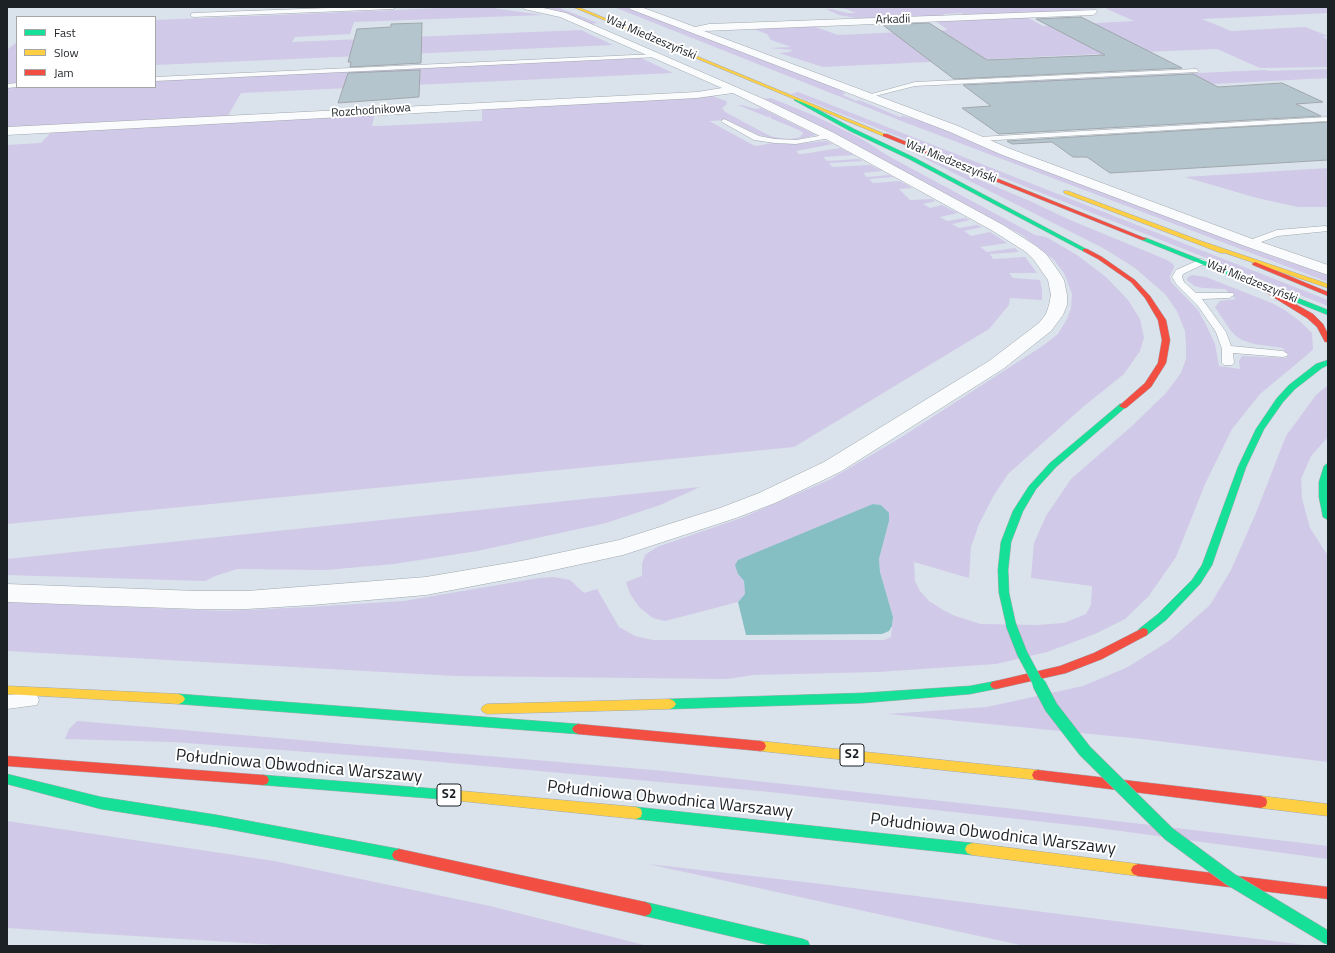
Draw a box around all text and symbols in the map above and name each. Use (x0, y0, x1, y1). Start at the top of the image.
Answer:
street label: Wał Miedzeszyński (604, 12, 698, 64)
street label: Arkadii (875, 12, 911, 28)
legend (16, 16, 156, 88)
text: Fast (54, 23, 76, 42)
text: Slow (54, 43, 79, 62)
text: Jam (54, 63, 74, 82)
street label: Rozchodnikowa (331, 101, 411, 121)
street label: Wał Miedzeszyński (903, 137, 999, 187)
street label: Wał Miedzeszyński (1204, 257, 1300, 307)
road number: S2 (840, 744, 864, 766)
street label: Południowa Obwodnica Warszawy (175, 746, 423, 788)
street label: Południowa Obwodnica Warszawy (546, 777, 794, 823)
road number: S2 (437, 784, 461, 806)
street label: Południowa Obwodnica Warszawy (869, 810, 1117, 860)

